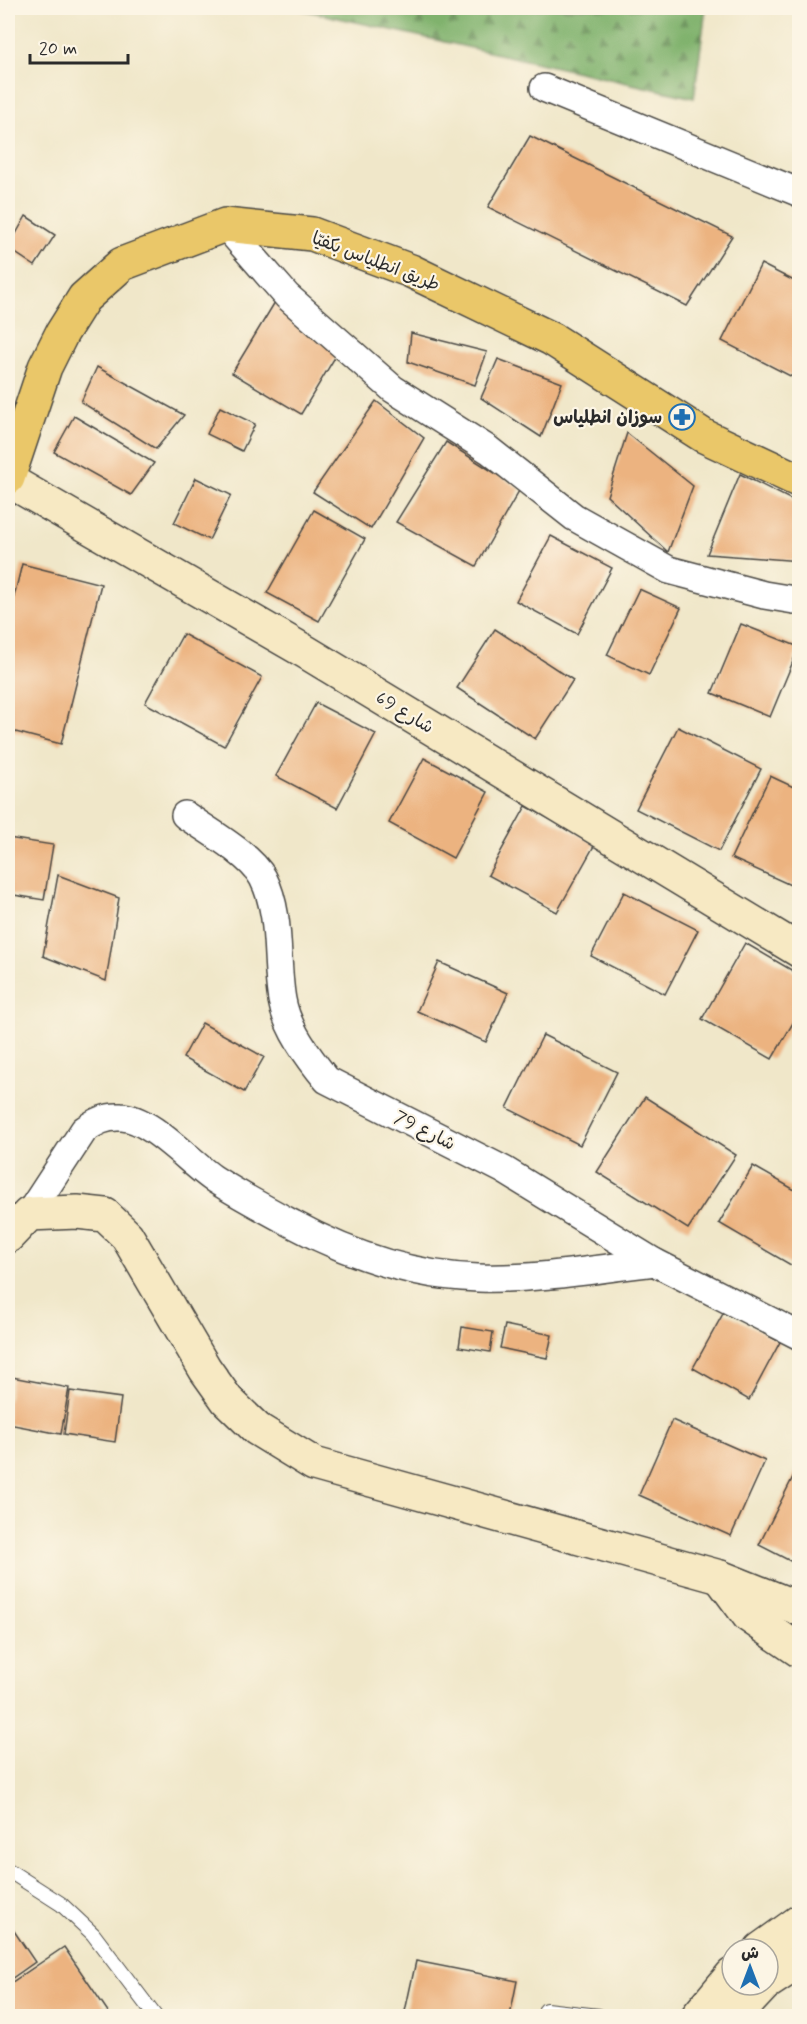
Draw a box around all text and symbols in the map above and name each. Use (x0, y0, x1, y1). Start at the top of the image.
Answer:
scale bar (30, 27, 128, 65)
text: 20 m (39, 37, 77, 61)
street label: طريق انطلياس بكفيّا (308, 226, 443, 297)
pharmacy icon: سوزان انطلياس (667, 402, 697, 432)
place label: سوزان انطلياس (553, 406, 662, 430)
street label: شارع 69 (371, 686, 438, 740)
street label: شارع 79 (390, 1105, 459, 1156)
north arrow (720, 1937, 780, 1997)
text: ش (741, 1943, 759, 1964)

